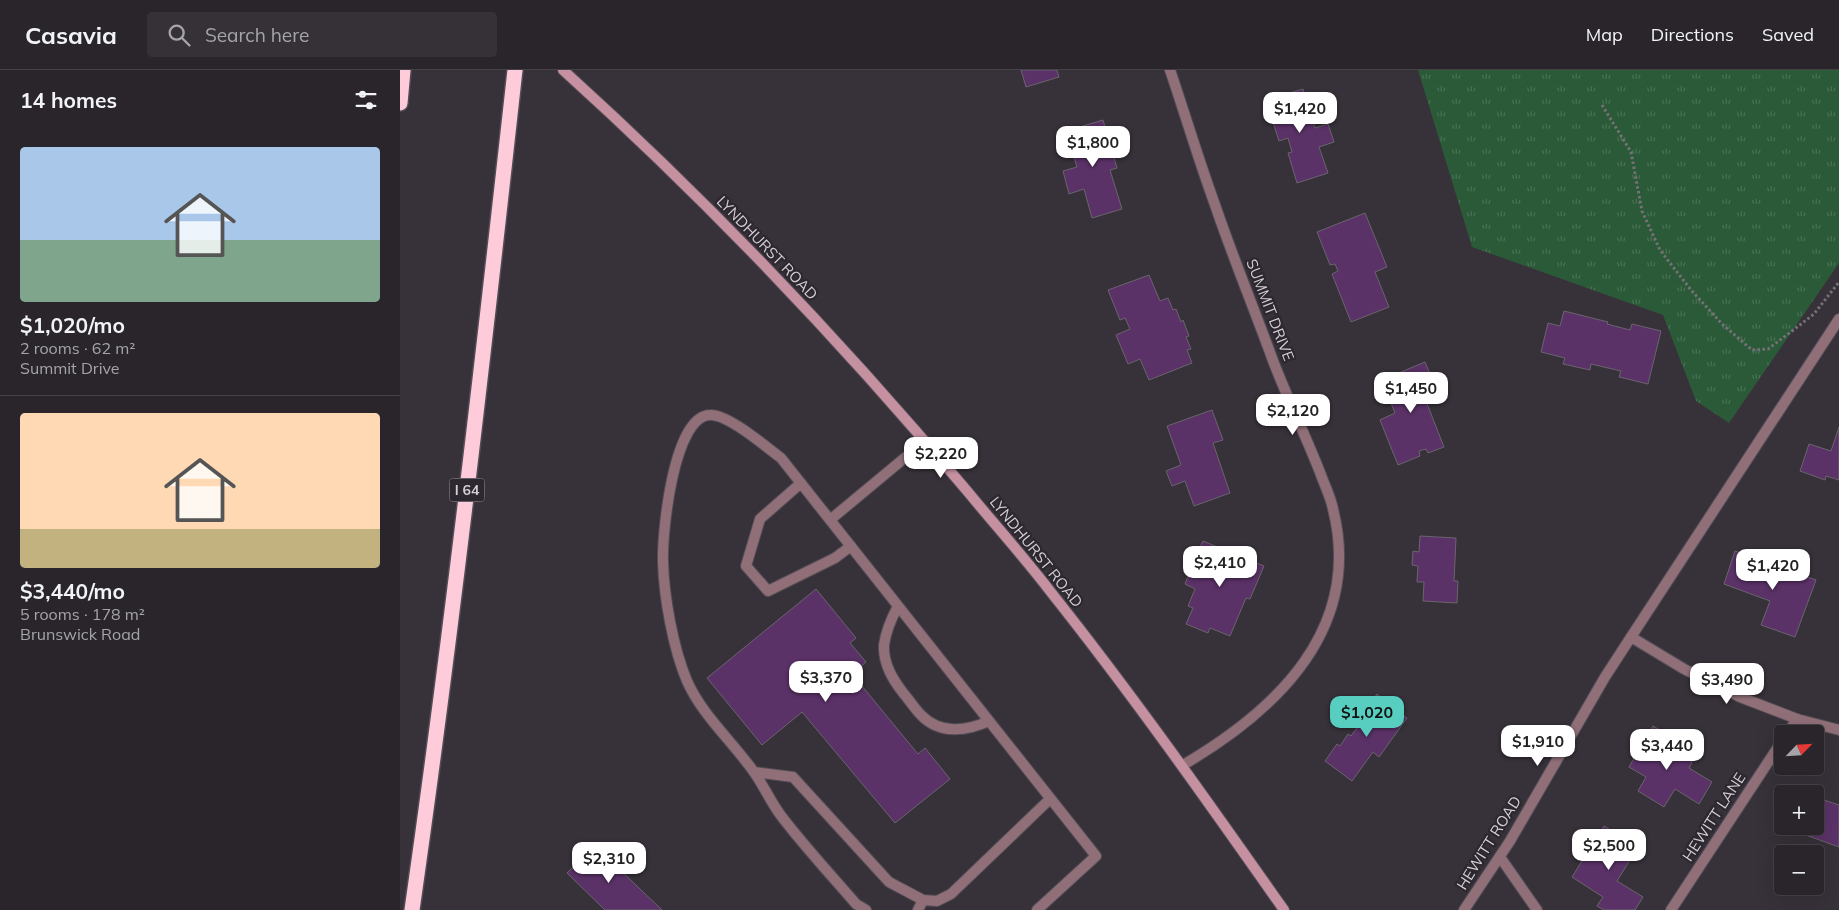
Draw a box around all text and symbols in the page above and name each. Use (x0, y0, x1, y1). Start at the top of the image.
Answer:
search box (147, 12, 497, 57)
text: Casavia (25, 20, 117, 50)
icon: search (165, 21, 193, 49)
text: Search here (205, 23, 309, 47)
text: Map (1586, 23, 1623, 46)
text: Directions (1651, 23, 1734, 46)
text: Saved (1762, 23, 1814, 46)
icon: filters (352, 86, 380, 114)
text: 14 homes (20, 87, 117, 113)
pin: $1,420 (1259, 92, 1341, 134)
text: $1,420 (1274, 98, 1326, 118)
pin: $1,800 (1052, 126, 1134, 168)
text: $1,800 (1067, 132, 1119, 152)
icon: home (155, 180, 245, 270)
street label: LYNDHURST ROAD (713, 192, 822, 304)
street label: SUMMIT DRIVE (1242, 256, 1299, 364)
text: $1,020/mo (20, 312, 125, 338)
text: 2 rooms · 62 m² (20, 338, 135, 358)
text: Summit Drive (20, 358, 120, 378)
pin: $1,450 (1370, 372, 1452, 414)
text: $1,450 (1385, 378, 1437, 398)
pin: $2,120 (1252, 394, 1334, 436)
text: $2,120 (1267, 400, 1319, 420)
pin: $2,220 (900, 436, 982, 479)
text: $2,220 (915, 443, 967, 463)
icon: home (155, 445, 245, 535)
road number: I 64 (450, 478, 484, 502)
street label: LYNDHURST ROAD (986, 492, 1087, 611)
pin: $2,410 (1179, 546, 1261, 588)
pin: $1,420 (1732, 548, 1814, 591)
text: $2,410 (1194, 552, 1246, 572)
text: $1,420 (1747, 555, 1799, 575)
text: $3,440/mo (20, 578, 125, 604)
text: 5 rooms · 178 m² (20, 604, 145, 624)
text: Brunswick Road (20, 624, 140, 644)
pin: $3,370 (785, 660, 867, 703)
pin: $3,490 (1686, 662, 1768, 705)
text: $3,370 (800, 667, 852, 687)
text: $3,490 (1701, 669, 1753, 689)
pin: $1,020 (1326, 696, 1408, 738)
text: $1,020 (1341, 702, 1393, 722)
pin: $1,910 (1497, 724, 1579, 767)
north arrow (1774, 725, 1824, 775)
map controls (1774, 725, 1824, 895)
pin: $3,440 (1626, 728, 1708, 771)
text: $1,910 (1512, 731, 1564, 751)
text: $3,440 (1641, 735, 1693, 755)
street label: HEWITT LANE (1678, 769, 1749, 865)
button: + (1774, 785, 1824, 835)
street label: HEWITT ROAD (1452, 792, 1525, 893)
pin: $2,500 (1568, 828, 1650, 871)
text: $2,500 (1583, 835, 1635, 855)
pin: $2,310 (568, 842, 650, 884)
button: − (1774, 845, 1824, 895)
text: $2,310 (583, 848, 635, 868)

